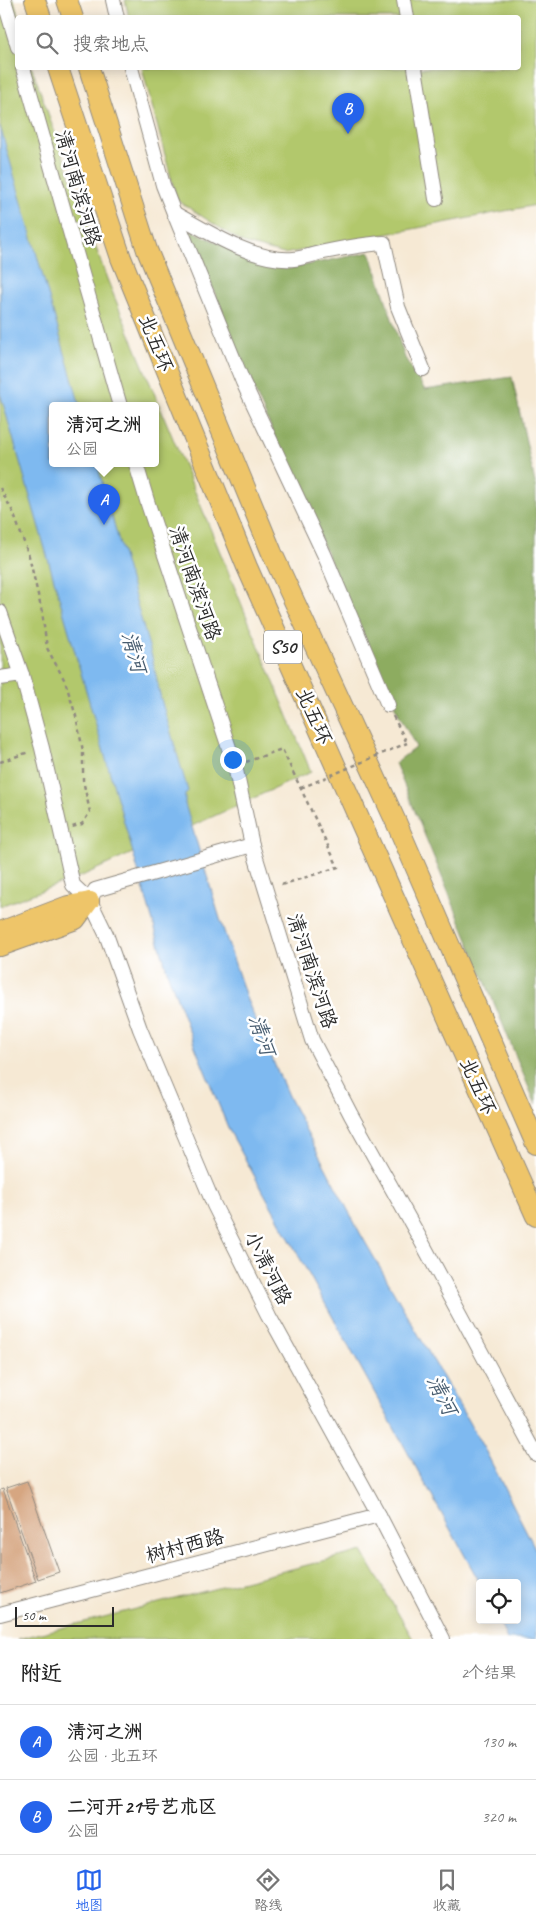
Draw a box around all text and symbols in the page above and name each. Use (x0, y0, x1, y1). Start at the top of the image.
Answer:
search box (15, 15, 521, 70)
icon: search (33, 29, 61, 57)
text: 搜索地点 (73, 32, 149, 56)
pin: B (332, 93, 364, 134)
street label: 清河南滨河路 (49, 127, 107, 250)
street label: 北五环 (133, 311, 179, 375)
popup (49, 402, 159, 467)
text: 清河之洲 (66, 413, 142, 437)
text: 公园 (66, 439, 98, 459)
pin: A (88, 484, 120, 525)
street label: 清河南滨河路 (164, 522, 227, 645)
water label: 清河 (116, 628, 153, 679)
road number: S50 (264, 630, 302, 664)
street label: 北五环 (290, 684, 338, 748)
your location (220, 747, 246, 773)
street label: 清河南滨河路 (282, 910, 343, 1033)
water label: 清河 (243, 1011, 282, 1062)
street label: 北五环 (454, 1054, 502, 1118)
street label: 小清河路 (239, 1227, 298, 1310)
water label: 清河 (421, 1370, 464, 1422)
street label: 树村西路 (143, 1523, 228, 1568)
map controls (476, 1579, 521, 1624)
button: locate (476, 1579, 521, 1624)
scale bar (15, 1604, 114, 1627)
text: 50 m (22, 1607, 46, 1624)
text: 附近 (20, 1660, 62, 1686)
text: 2个结果 (461, 1663, 516, 1683)
text: 清河之洲 (67, 1720, 143, 1744)
text: A (32, 1732, 40, 1752)
text: 130 m (482, 1732, 516, 1752)
text: 公园 · 北五环 (67, 1746, 158, 1766)
text: 二河开21号艺术区 (67, 1795, 217, 1819)
text: B (32, 1807, 40, 1827)
text: 320 m (482, 1807, 516, 1827)
text: 公园 (67, 1821, 99, 1841)
tab: 地图 (75, 1866, 103, 1914)
tab: 路线 (254, 1866, 282, 1914)
tab: 收藏 (433, 1866, 461, 1914)

